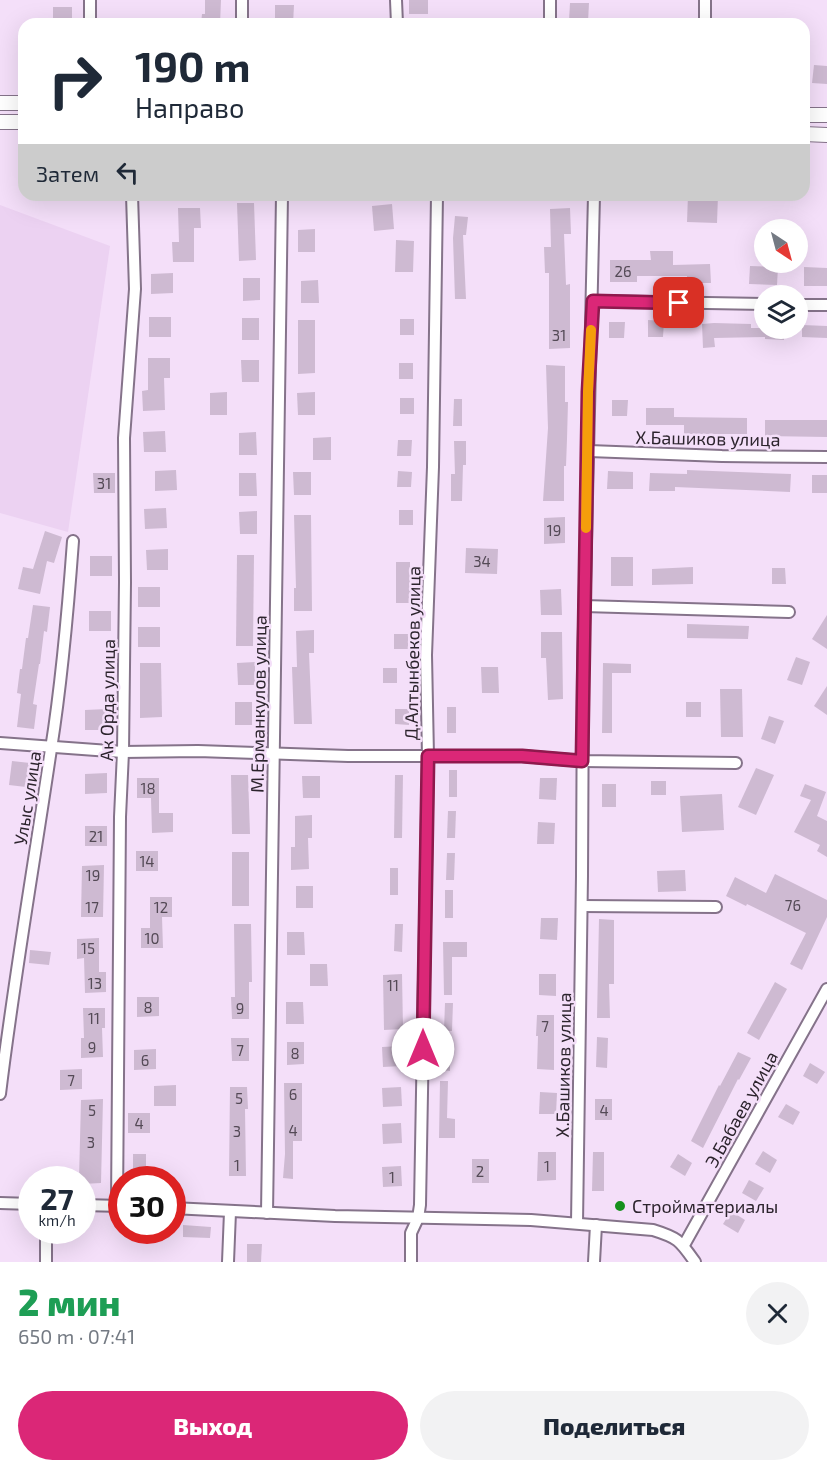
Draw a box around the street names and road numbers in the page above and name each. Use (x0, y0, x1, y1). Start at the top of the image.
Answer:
street label: Х.Башиков улица (635, 426, 781, 450)
street label: Д.Алтынбеков улица (399, 566, 425, 740)
street label: М.Ерманкулов улица (245, 615, 271, 793)
street label: Ак Орда улица (95, 639, 119, 761)
street label: Улыс улица (9, 749, 45, 847)
street label: Х.Башиков улица (551, 992, 575, 1138)
street label: Э.Бабаев улица (700, 1047, 782, 1171)

